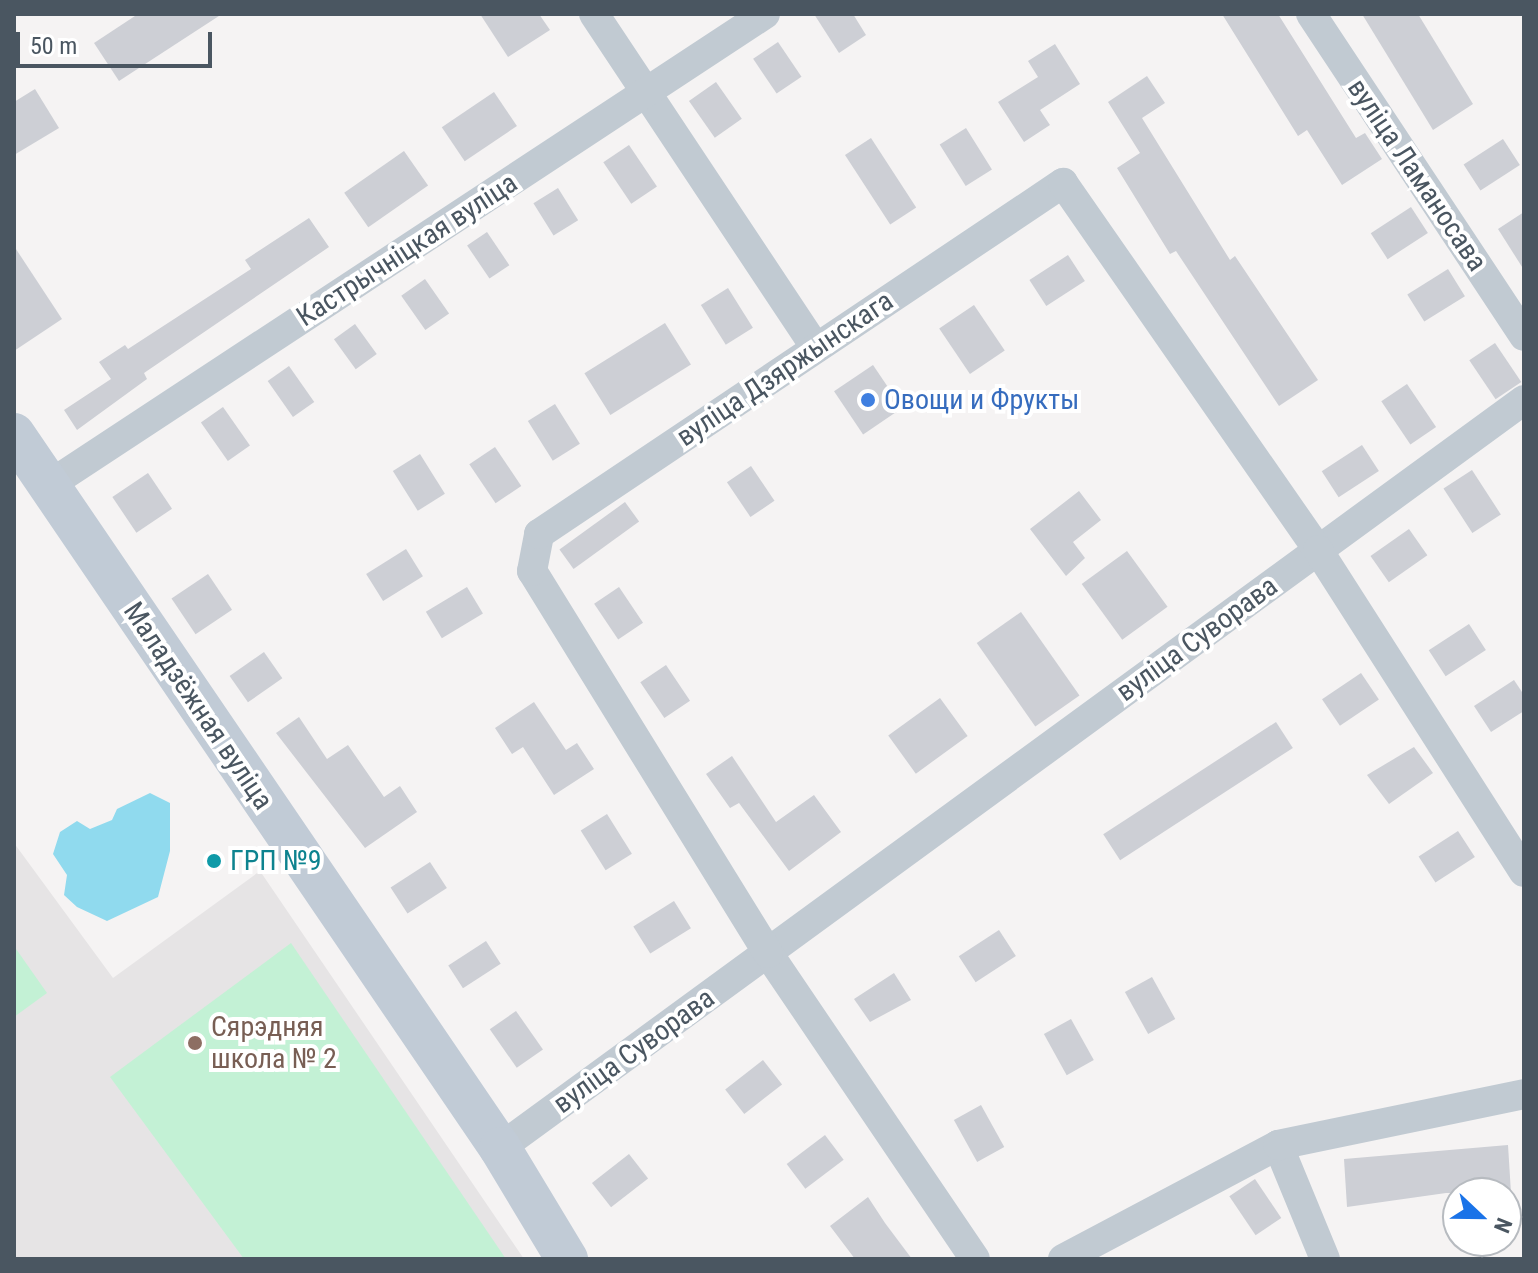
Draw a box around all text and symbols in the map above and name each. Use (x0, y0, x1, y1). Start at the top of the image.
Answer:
scale bar (20, 16, 216, 66)
text: 50 m (30, 32, 77, 60)
street label: вуліца Ламаносава (1340, 73, 1494, 277)
street label: Кастрычніцкая вуліца (290, 166, 524, 334)
street label: вуліца Дзяржынскага (670, 284, 900, 454)
place label: Овощи и Фрукты (884, 383, 1079, 417)
marker: Овощи и Фрукты (859, 391, 877, 409)
street label: вуліца Суворава (1110, 569, 1284, 709)
street label: Маладзёжная вуліца (116, 596, 280, 816)
place label: ГРП №9 (230, 844, 322, 878)
marker: ГРП №9 (205, 852, 223, 870)
street label: вуліца Суворава (547, 981, 721, 1121)
place label: Сярэдняя школа № 2 (211, 1010, 337, 1076)
marker: Сярэдняя школа № 2 (186, 1034, 204, 1052)
north arrow (1442, 1177, 1522, 1257)
text: N (1489, 1214, 1517, 1236)

